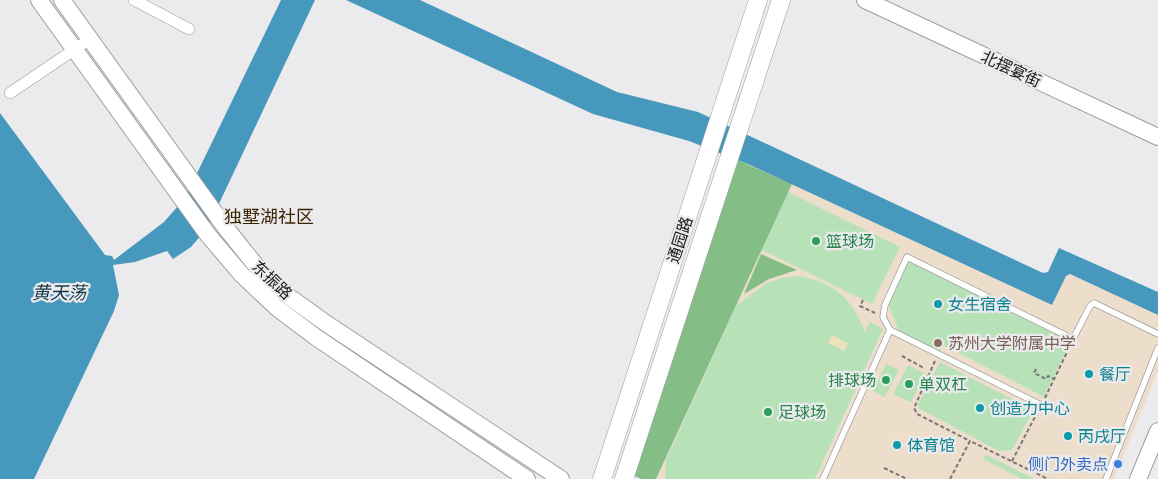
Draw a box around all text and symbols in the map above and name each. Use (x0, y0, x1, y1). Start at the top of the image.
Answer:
street label: 北摆宴街 (978, 46, 1044, 92)
district label: 独墅湖社区 (224, 205, 314, 228)
street label: 通园路 (663, 214, 697, 266)
place label: 篮球场 (826, 231, 874, 252)
marker: 篮球场 (810, 235, 822, 247)
street label: 东振路 (247, 256, 297, 304)
water label: 黄天荡 (32, 281, 89, 304)
place label: 女生宿舍 (948, 294, 1012, 315)
marker: 女生宿舍 (932, 298, 944, 310)
place label: 苏州大学附属中学 (948, 333, 1076, 354)
marker: 苏州大学附属中学 (932, 337, 944, 349)
place label: 餐厅 (1099, 364, 1131, 385)
marker: 餐厅 (1083, 368, 1095, 380)
place label: 排球场 (828, 370, 876, 391)
marker: 排球场 (880, 374, 892, 386)
place label: 单双杠 (919, 374, 967, 395)
marker: 单双杠 (903, 378, 915, 390)
place label: 创造力中心 (990, 398, 1070, 419)
place label: 足球场 (778, 402, 826, 423)
marker: 创造力中心 (974, 402, 986, 414)
marker: 足球场 (762, 406, 774, 418)
place label: 丙戌厅 (1078, 426, 1126, 447)
marker: 丙戌厅 (1062, 430, 1074, 442)
place label: 体育馆 (907, 435, 955, 456)
marker: 体育馆 (891, 439, 903, 451)
place label: 侧门外卖点 (1028, 454, 1108, 475)
marker: 侧门外卖点 (1112, 458, 1124, 470)

